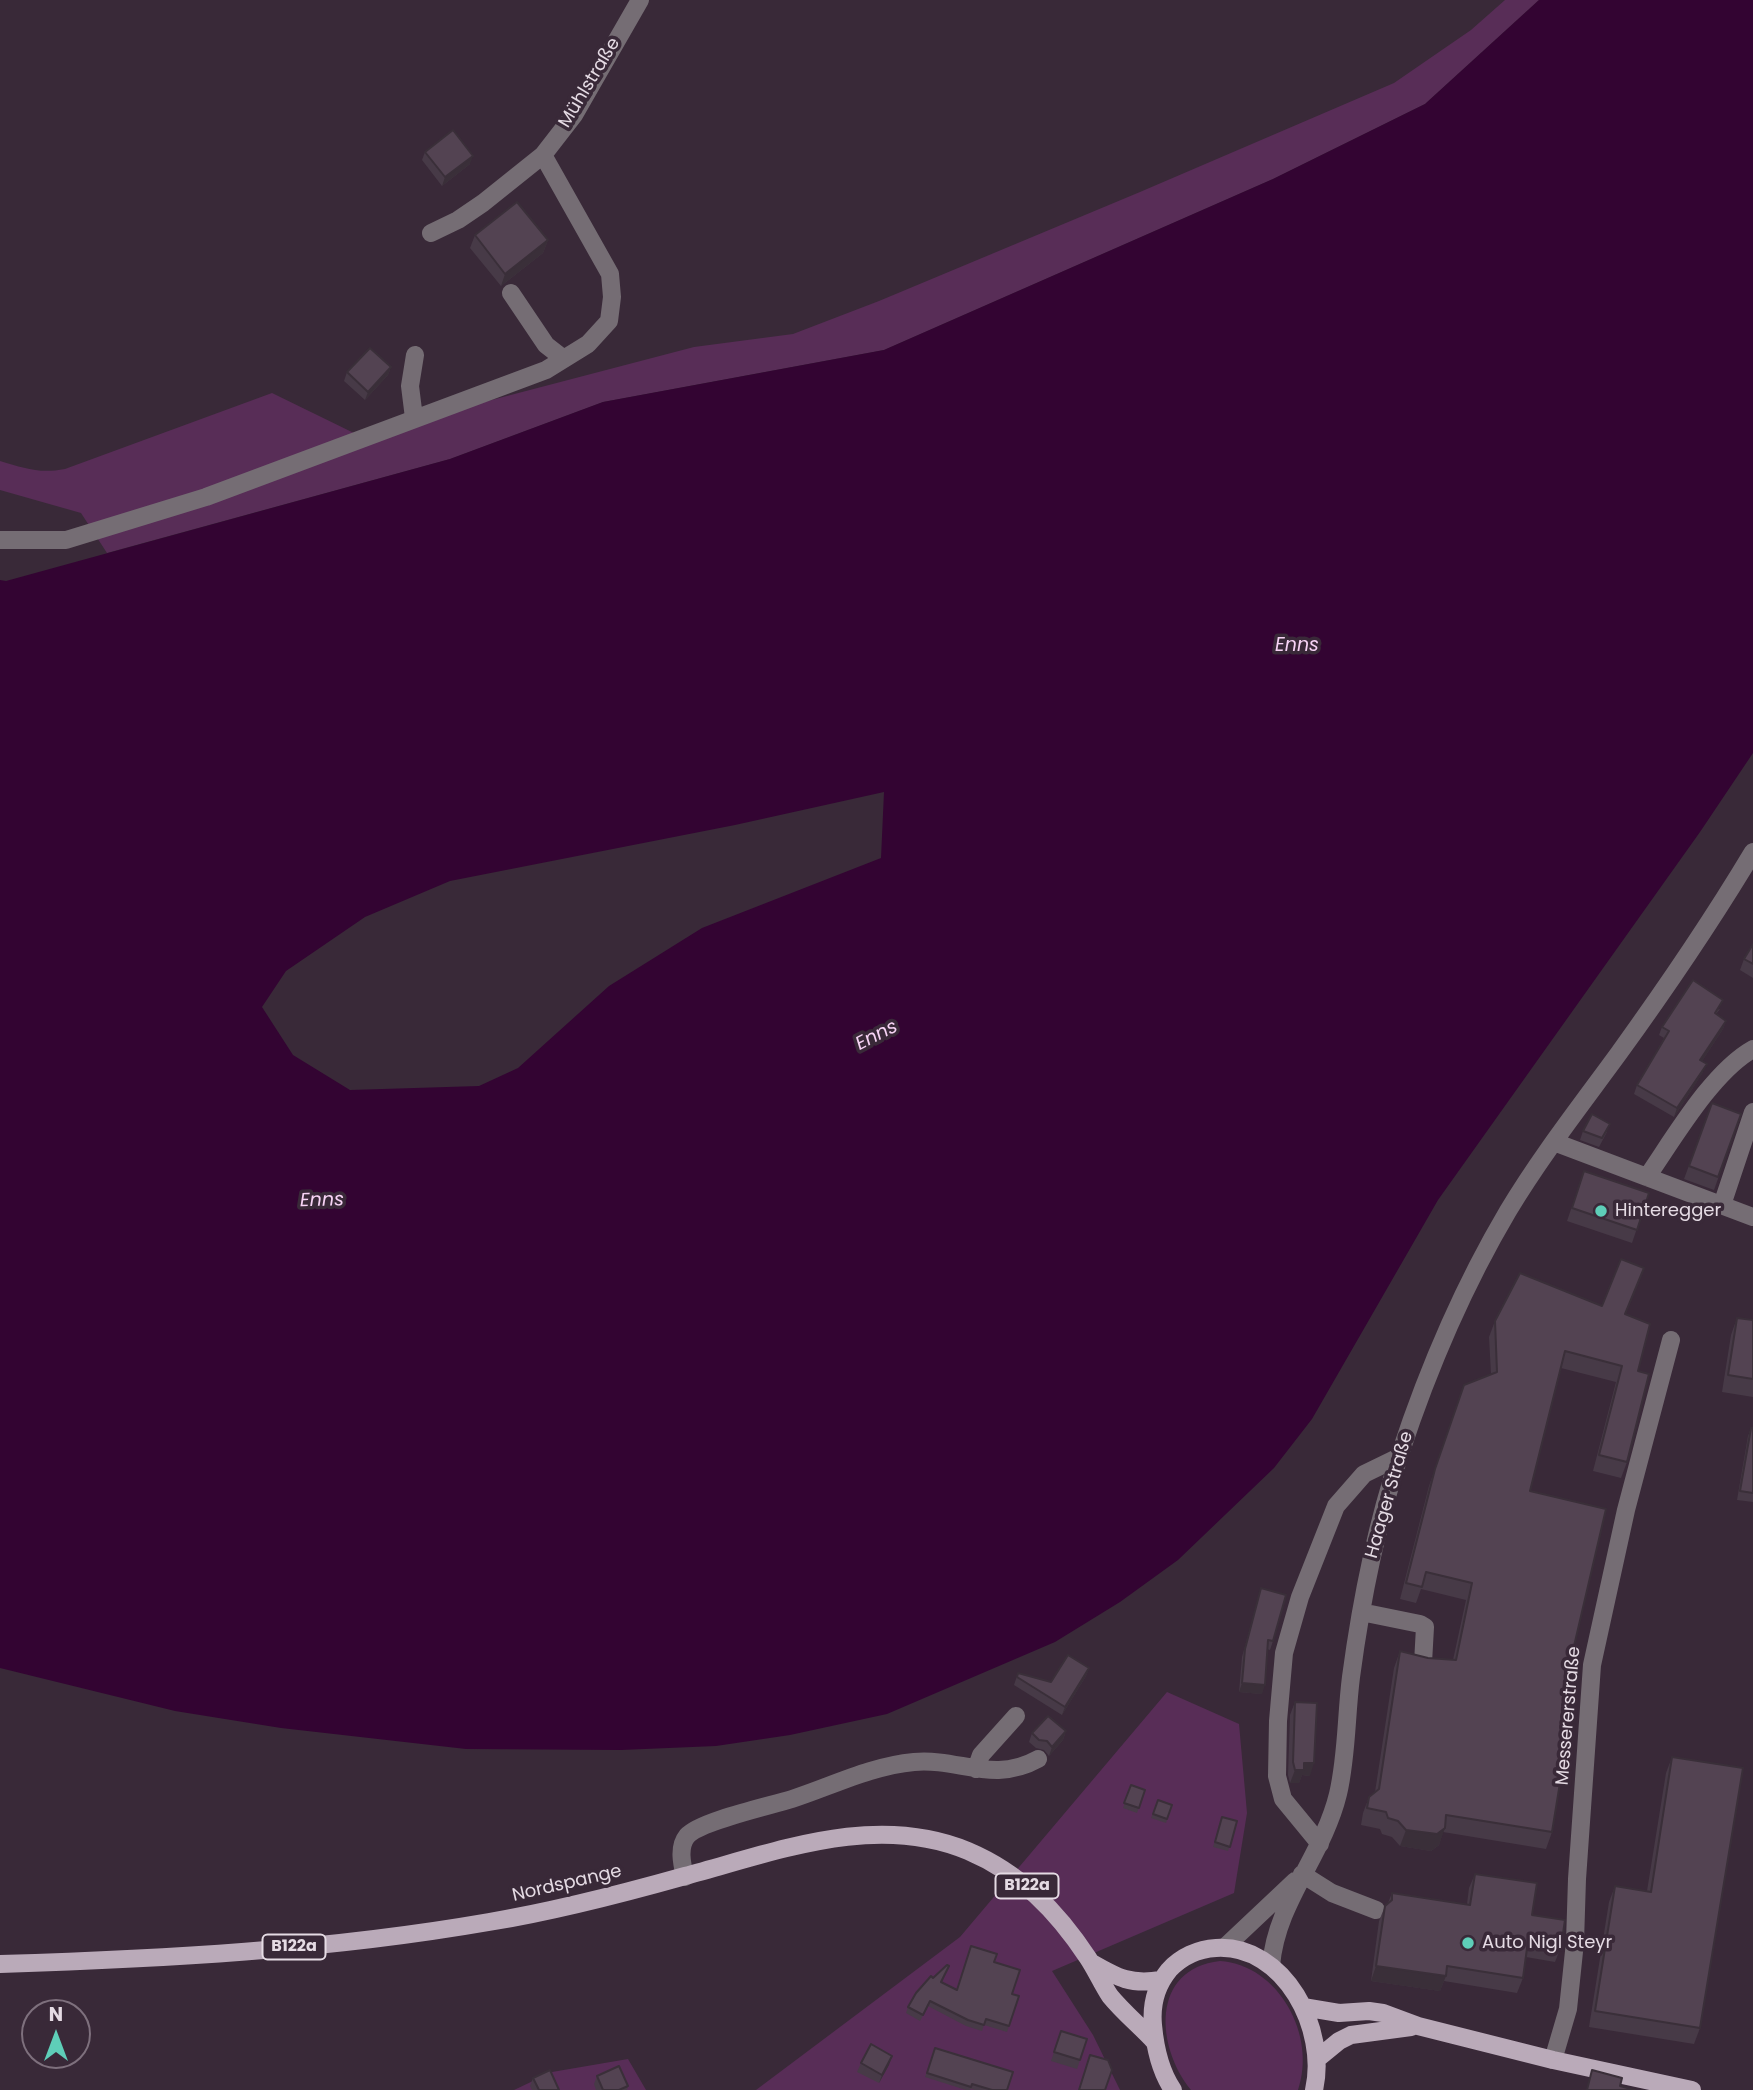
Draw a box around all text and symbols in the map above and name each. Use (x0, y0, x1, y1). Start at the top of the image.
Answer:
street label: Mühlstraße (555, 34, 625, 132)
water label: Enns (1275, 635, 1319, 657)
water label: Enns (852, 1016, 902, 1056)
water label: Enns (300, 1189, 344, 1213)
place label: Hinteregger (1615, 1200, 1721, 1222)
marker: Hinteregger (1593, 1203, 1609, 1219)
street label: Haager Straße (1362, 1429, 1418, 1561)
street label: Messererstraße (1552, 1646, 1586, 1786)
street label: Nordspange (510, 1861, 624, 1907)
road number: B122a (996, 1874, 1058, 1898)
place label: Auto Nigl Steyr (1482, 1932, 1612, 1954)
road number: B122a (262, 1935, 326, 1960)
marker: Auto Nigl Steyr (1460, 1935, 1476, 1951)
north arrow (21, 1999, 91, 2069)
text: N (49, 2001, 63, 2028)

